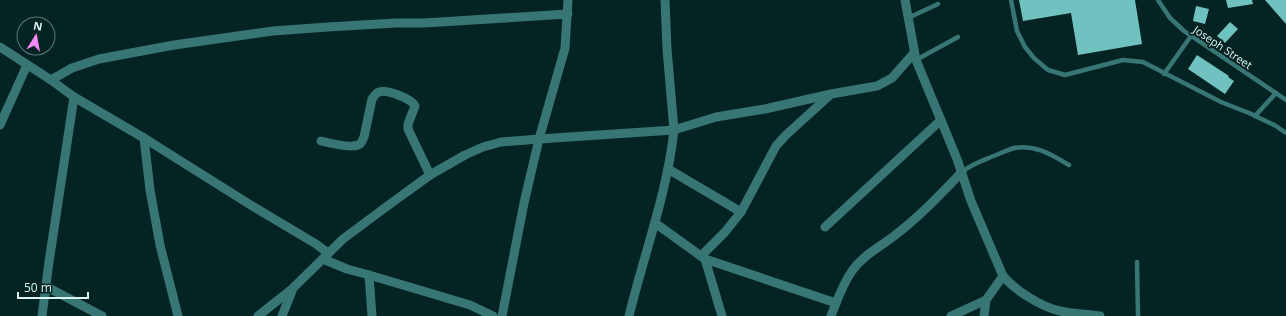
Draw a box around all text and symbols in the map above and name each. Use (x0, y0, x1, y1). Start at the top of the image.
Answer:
north arrow (16, 16, 56, 56)
text: N (32, 17, 44, 34)
street label: Joseph Street (1190, 21, 1255, 72)
scale bar (18, 274, 88, 300)
text: 50 m (24, 279, 52, 296)

